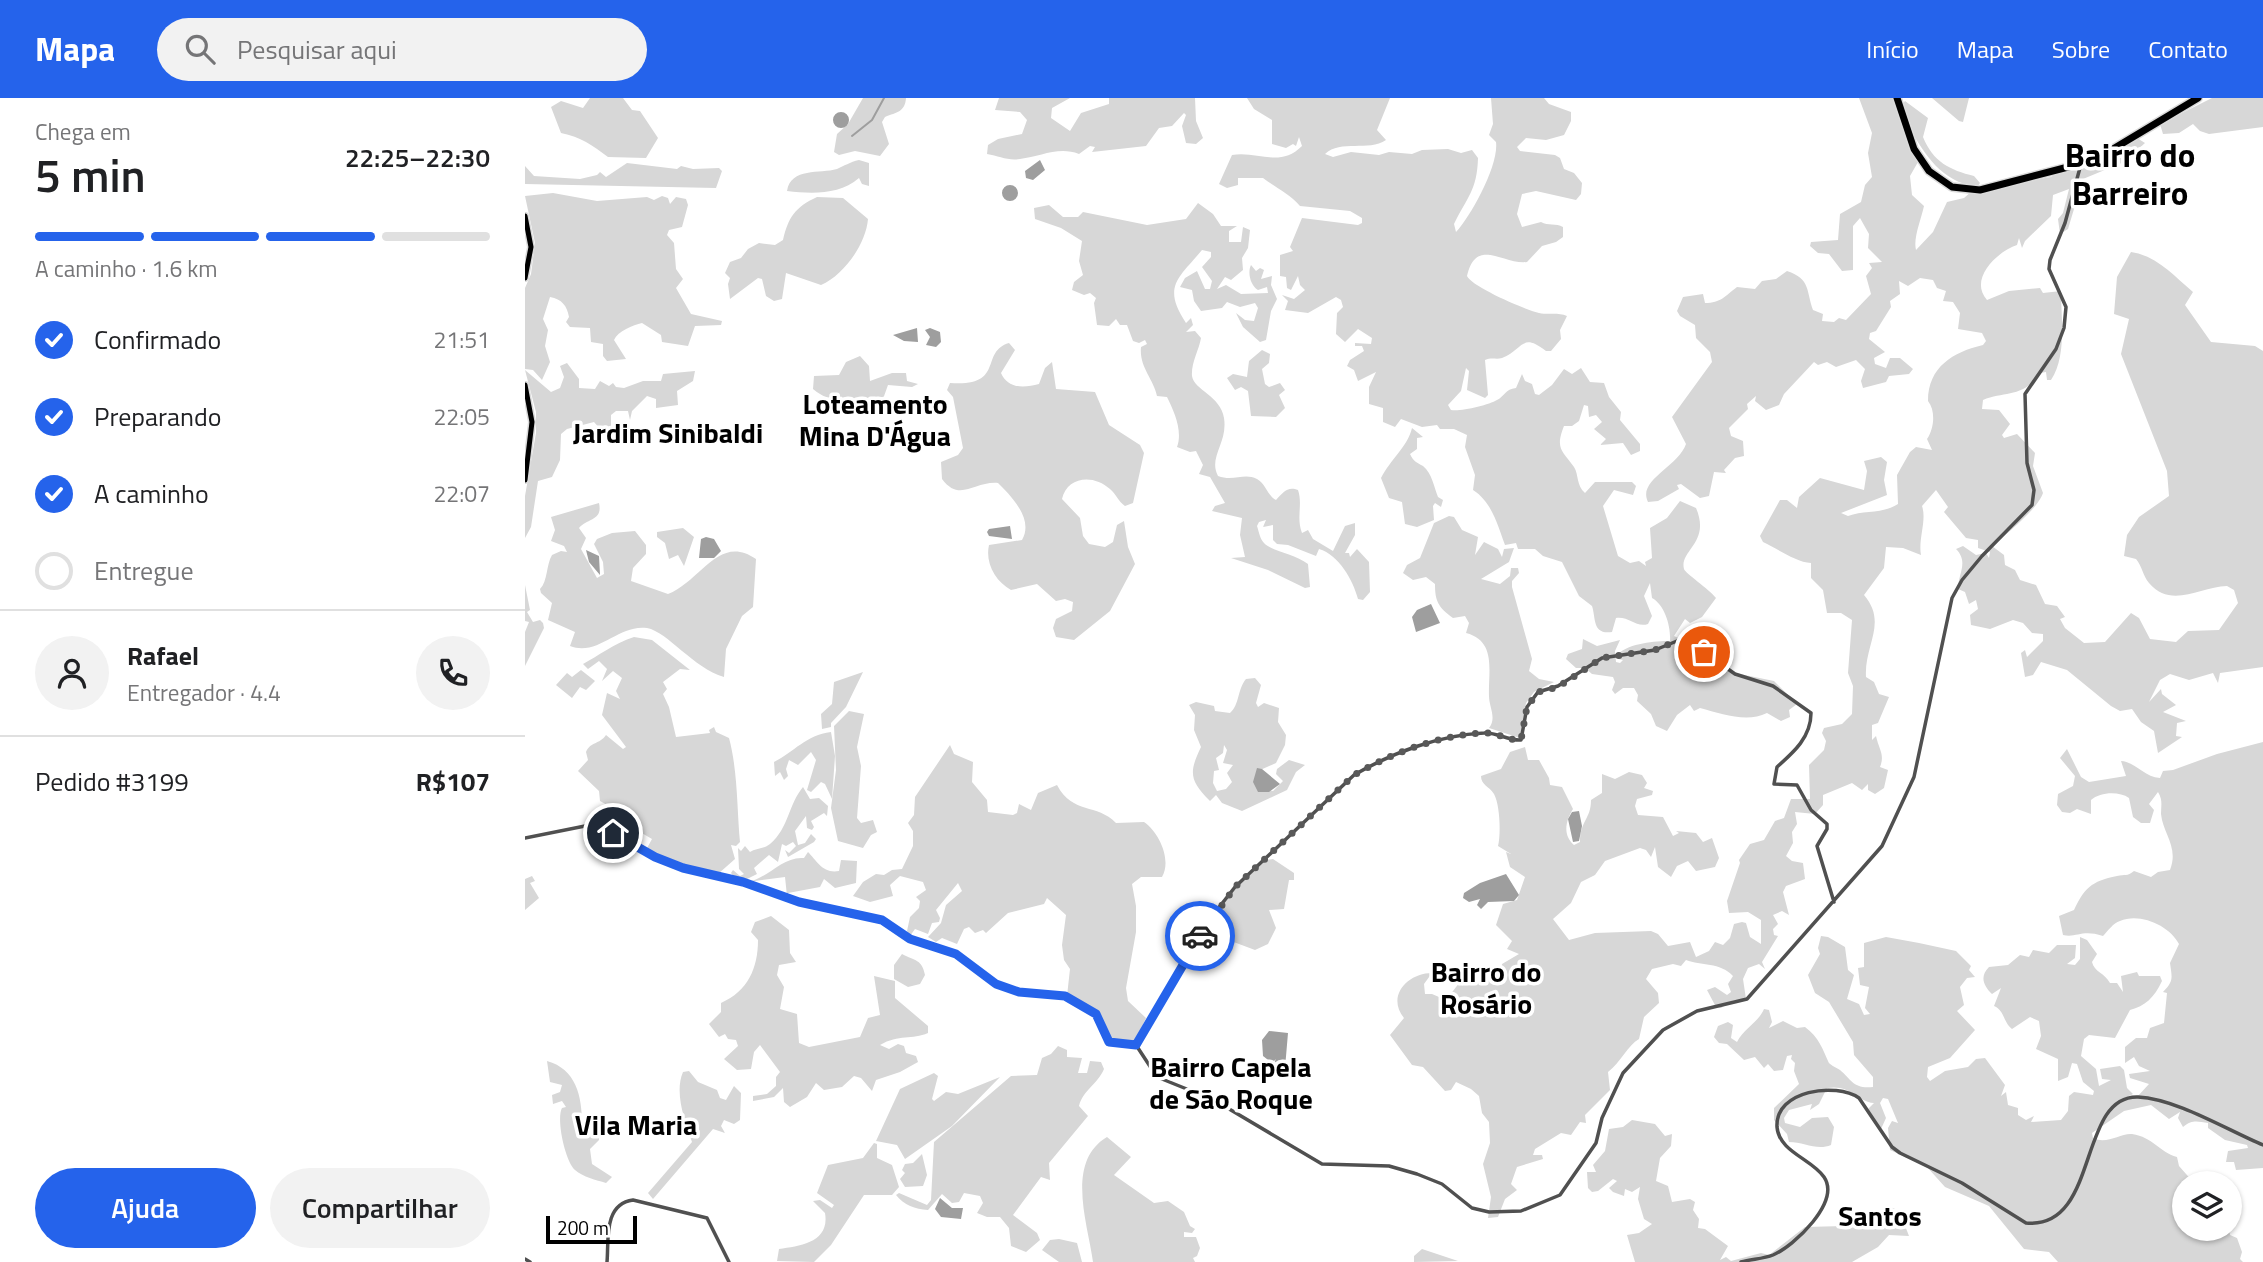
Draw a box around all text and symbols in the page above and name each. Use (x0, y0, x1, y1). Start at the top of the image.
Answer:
search box (157, 18, 647, 81)
text: Mapa (35, 24, 115, 74)
icon: search (181, 30, 219, 68)
text: Pesquisar aqui (237, 30, 397, 69)
text: Início (1866, 31, 1919, 67)
text: Mapa (1957, 31, 2014, 67)
text: Sobre (2052, 31, 2110, 67)
text: Contato (2148, 31, 2228, 67)
text: Chega em (35, 114, 131, 149)
district label: Bairro do Barreiro (2065, 130, 2195, 218)
text: 22:25–22:30 (345, 138, 490, 177)
text: 5 min (35, 140, 146, 210)
text: A caminho · 1.6 km (35, 251, 218, 286)
text: Confirmado (94, 320, 221, 359)
icon: check (35, 321, 73, 359)
text: 21:51 (433, 322, 490, 357)
district label: Loteamento Mina D'Água (799, 382, 951, 457)
text: Preparando (94, 397, 221, 436)
icon: check (35, 398, 73, 436)
text: 22:05 (433, 399, 490, 434)
district label: Jardim Sinibaldi (573, 411, 763, 454)
text: A caminho (94, 474, 209, 513)
icon: check (35, 475, 73, 513)
text: 22:07 (433, 476, 490, 511)
text: Entregue (94, 551, 194, 590)
pin (1674, 622, 1734, 682)
icon: bag (1685, 633, 1723, 671)
button: person (35, 636, 109, 710)
text: Rafael (127, 636, 199, 675)
button: phone (416, 636, 490, 710)
text: Entregador · 4.4 (127, 675, 281, 710)
text: Pedido #3199 (35, 762, 189, 801)
text: R$107 (416, 762, 490, 801)
pin (583, 803, 643, 863)
icon: home (594, 814, 632, 852)
courier (1165, 901, 1235, 971)
icon: car (1181, 917, 1219, 955)
district label: Bairro do Rosário (1431, 950, 1541, 1025)
district label: Bairro Capela de São Roque (1149, 1045, 1313, 1120)
district label: Vila Maria (575, 1103, 697, 1146)
button: Ajuda (35, 1168, 256, 1248)
button: Compartilhar (270, 1168, 490, 1248)
map controls (2172, 1171, 2242, 1241)
button: layers (2172, 1171, 2242, 1241)
district label: Santos (1838, 1194, 1922, 1237)
scale bar (546, 1213, 637, 1245)
text: 200 m (557, 1213, 609, 1242)

